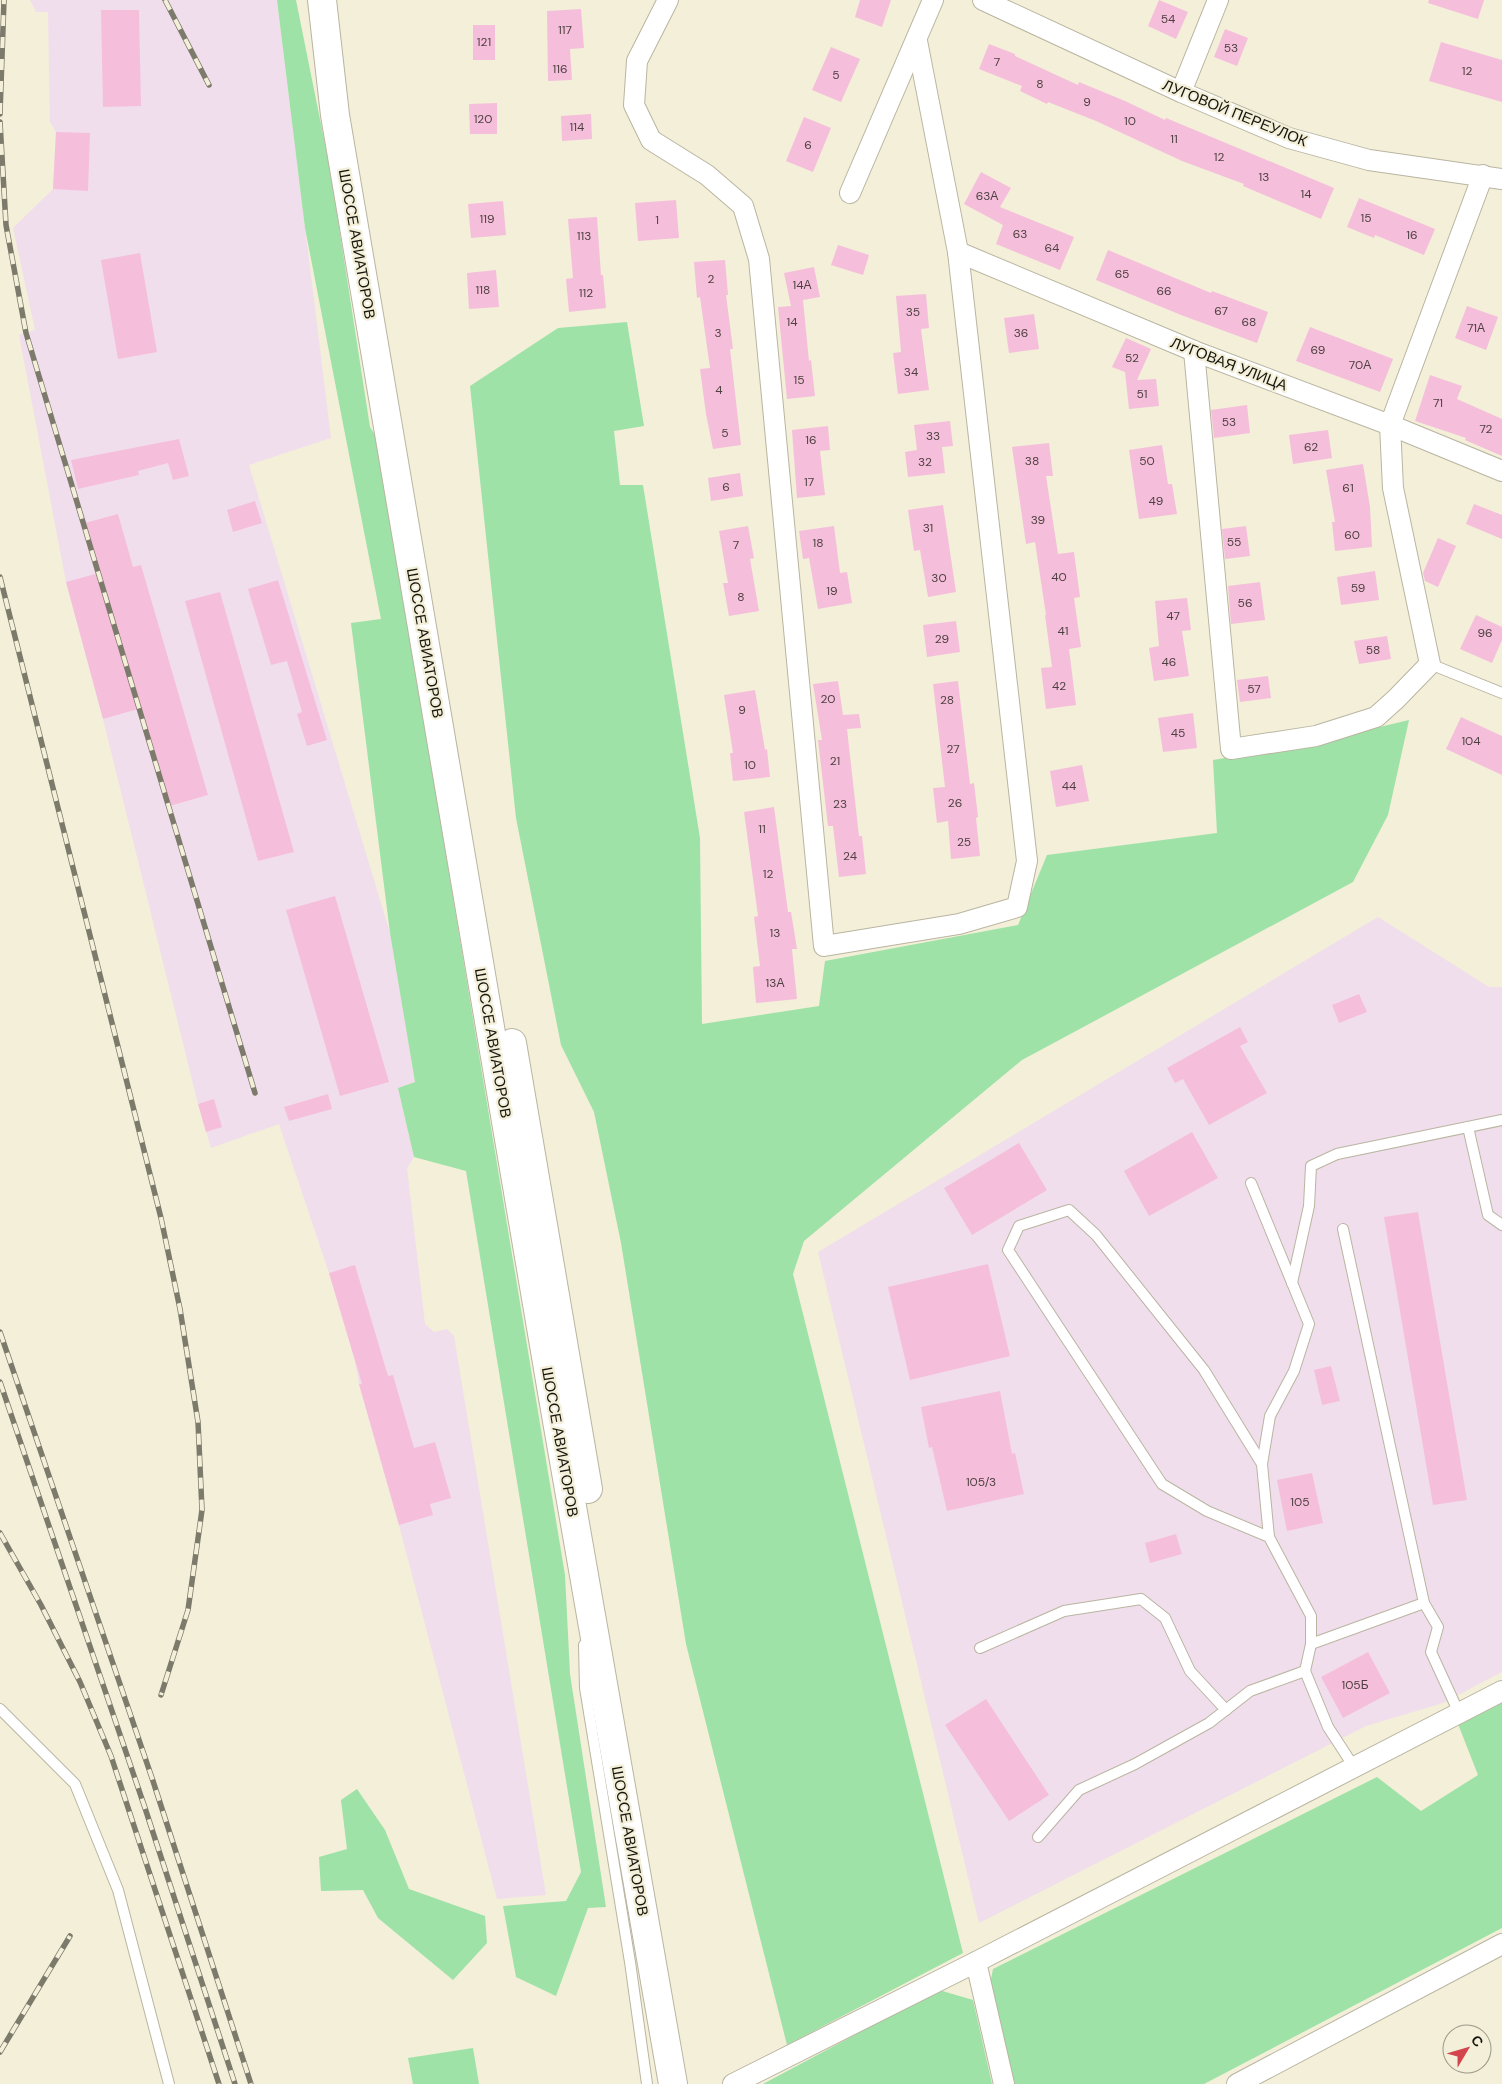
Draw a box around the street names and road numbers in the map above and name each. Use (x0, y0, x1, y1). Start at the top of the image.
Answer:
street label: ЛУГОВОЙ ПЕРЕУЛОК (1160, 75, 1311, 151)
street label: ШОССЕ АВИАТОРОВ (334, 167, 380, 321)
street label: ЛУГОВАЯ УЛИЦА (1168, 333, 1290, 395)
street label: ШОССЕ АВИАТОРОВ (402, 566, 448, 720)
street label: ШОССЕ АВИАТОРОВ (470, 966, 516, 1120)
street label: ШОССЕ АВИАТОРОВ (537, 1365, 583, 1519)
street label: ШОССЕ АВИАТОРОВ (607, 1764, 653, 1918)

